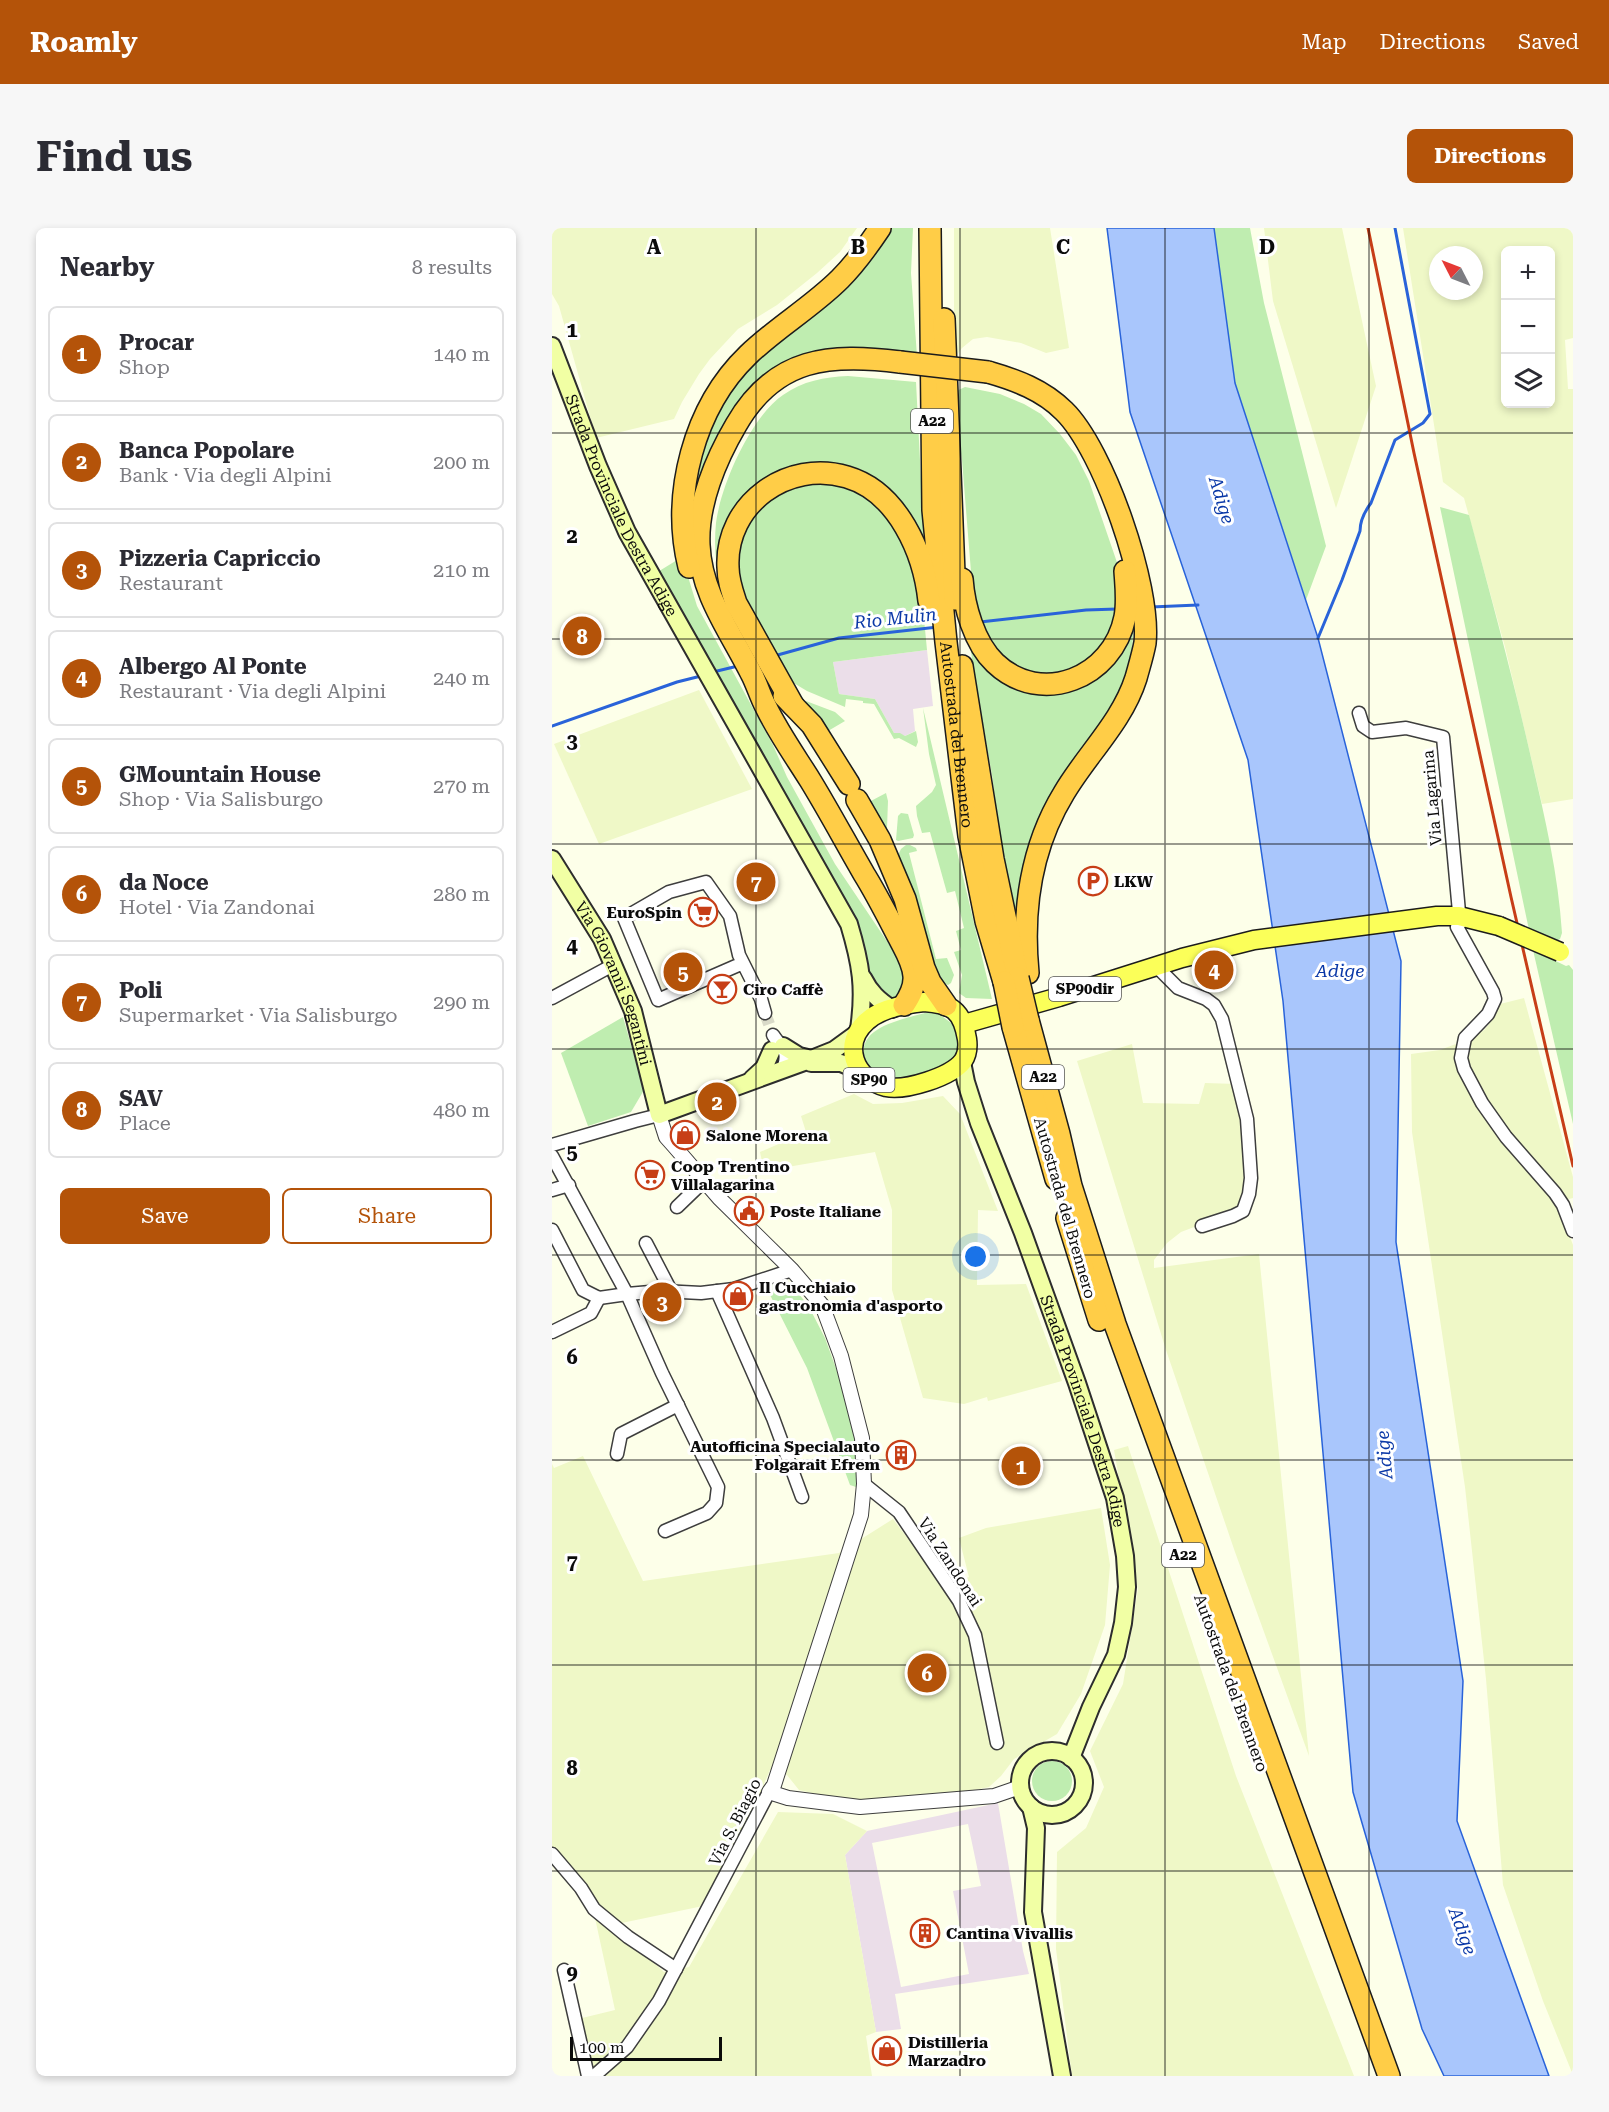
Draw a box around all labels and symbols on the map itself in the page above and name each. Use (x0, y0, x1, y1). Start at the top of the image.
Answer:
text: A (647, 235, 662, 259)
text: B (851, 235, 865, 259)
text: C (1056, 235, 1070, 259)
text: D (1259, 235, 1275, 259)
north arrow (1429, 246, 1483, 300)
text: 1 (566, 318, 578, 342)
street label: Strada Provinciale Destra Adige (562, 391, 682, 620)
road number: A22 (911, 409, 953, 433)
water label: Adige (1205, 473, 1239, 526)
text: 2 (566, 524, 578, 548)
water label: Rio Mulin (852, 603, 937, 633)
pin: 8 (562, 614, 602, 658)
street label: Autostrada del Brennero (937, 640, 977, 829)
text: 3 (566, 729, 578, 753)
street label: Via Lagarina (1418, 749, 1446, 847)
pin: 7 (736, 860, 776, 904)
parking icon: LKW (1077, 865, 1109, 897)
place label: LKW (1114, 872, 1154, 891)
supermarket icon: EuroSpin (687, 896, 719, 928)
street label: Via Giovanni Segantini (571, 898, 656, 1067)
place label: EuroSpin (607, 903, 682, 922)
text: 4 (566, 934, 578, 958)
pin: 4 (1194, 948, 1234, 992)
pin: 5 (664, 950, 702, 994)
water label: Adige (1315, 960, 1364, 981)
bar icon: Ciro Caffè (706, 973, 738, 1005)
road number: SP90dir (1049, 977, 1121, 1001)
place label: Ciro Caffè (743, 980, 823, 999)
road number: A22 (1022, 1065, 1064, 1089)
road number: SP90 (844, 1068, 894, 1092)
pin: 2 (698, 1080, 736, 1124)
street label: Autostrada del Brennero (1030, 1115, 1100, 1301)
shop icon: Salone Morena (669, 1119, 701, 1151)
place label: Salone Morena (706, 1126, 828, 1145)
text: 5 (566, 1140, 578, 1164)
place label: Coop Trentino Villalagarina (671, 1157, 790, 1194)
supermarket icon: Coop Trentino Villalagarina (634, 1159, 666, 1191)
public building icon: Poste Italiane (733, 1195, 765, 1227)
place label: Poste Italiane (770, 1202, 881, 1221)
your location (961, 1242, 990, 1271)
place label: Il Cucchiaio gastronomia d'asporto (758, 1278, 943, 1315)
pin: 3 (642, 1280, 682, 1324)
shop icon: Il Cucchiaio gastronomia d'asporto (722, 1280, 754, 1312)
street label: Strada Provinciale Destra Adige (1037, 1292, 1129, 1529)
text: 6 (566, 1345, 578, 1369)
water label: Adige (1371, 1430, 1397, 1481)
place label: Autofficina Specialauto Folgarait Efrem (690, 1437, 881, 1474)
building icon: Autofficina Specialauto Folgarait Efrem (885, 1439, 917, 1471)
pin: 1 (1002, 1444, 1040, 1488)
street label: Via Zandonai (914, 1514, 986, 1610)
road number: A22 (1162, 1543, 1204, 1567)
text: 7 (566, 1550, 578, 1574)
street label: Autostrada del Brennero (1190, 1592, 1272, 1775)
pin: 6 (908, 1650, 946, 1696)
text: 8 (566, 1756, 578, 1780)
street label: Via S. Biagio (705, 1775, 765, 1869)
water label: Adige (1444, 1904, 1481, 1957)
building icon: Cantina Vivallis (909, 1917, 941, 1949)
place label: Cantina Vivallis (946, 1924, 1073, 1943)
text: 9 (566, 1961, 578, 1985)
place label: Distilleria Marzadro (908, 2033, 989, 2070)
scale bar (570, 2034, 722, 2062)
shop icon: Distilleria Marzadro (871, 2035, 903, 2067)

